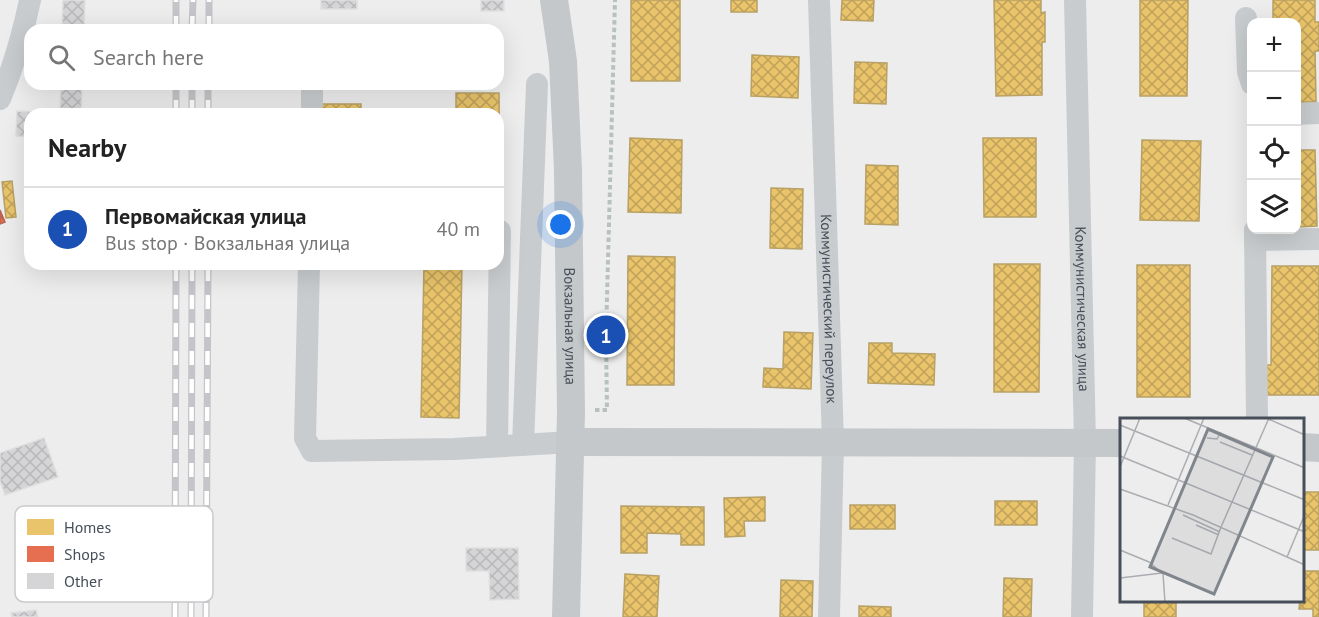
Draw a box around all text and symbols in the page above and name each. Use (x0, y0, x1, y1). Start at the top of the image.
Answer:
map controls (1247, 18, 1301, 234)
button: + (1247, 18, 1301, 72)
search box (24, 24, 504, 90)
icon: search (45, 41, 78, 74)
text: Search here (93, 43, 204, 71)
button: − (1247, 72, 1301, 126)
button: locate (1247, 126, 1301, 180)
text: Nearby (48, 131, 126, 164)
button: layers (1247, 180, 1301, 234)
text: Первомайская улица (105, 202, 306, 230)
your location (546, 210, 575, 239)
street label: Коммунистический переулок (817, 214, 842, 405)
text: 1 (62, 216, 73, 242)
text: 40 m (437, 216, 480, 242)
street label: Коммунистическая улица (1071, 226, 1094, 392)
text: Bus stop · Вокзальная улица (105, 230, 350, 256)
street label: Вокзальная улица (560, 267, 581, 385)
pin: 1 (586, 312, 626, 358)
inset map (1120, 418, 1304, 602)
legend (15, 506, 213, 602)
text: Homes (64, 517, 111, 537)
text: Shops (64, 544, 105, 564)
text: Other (64, 571, 103, 591)

